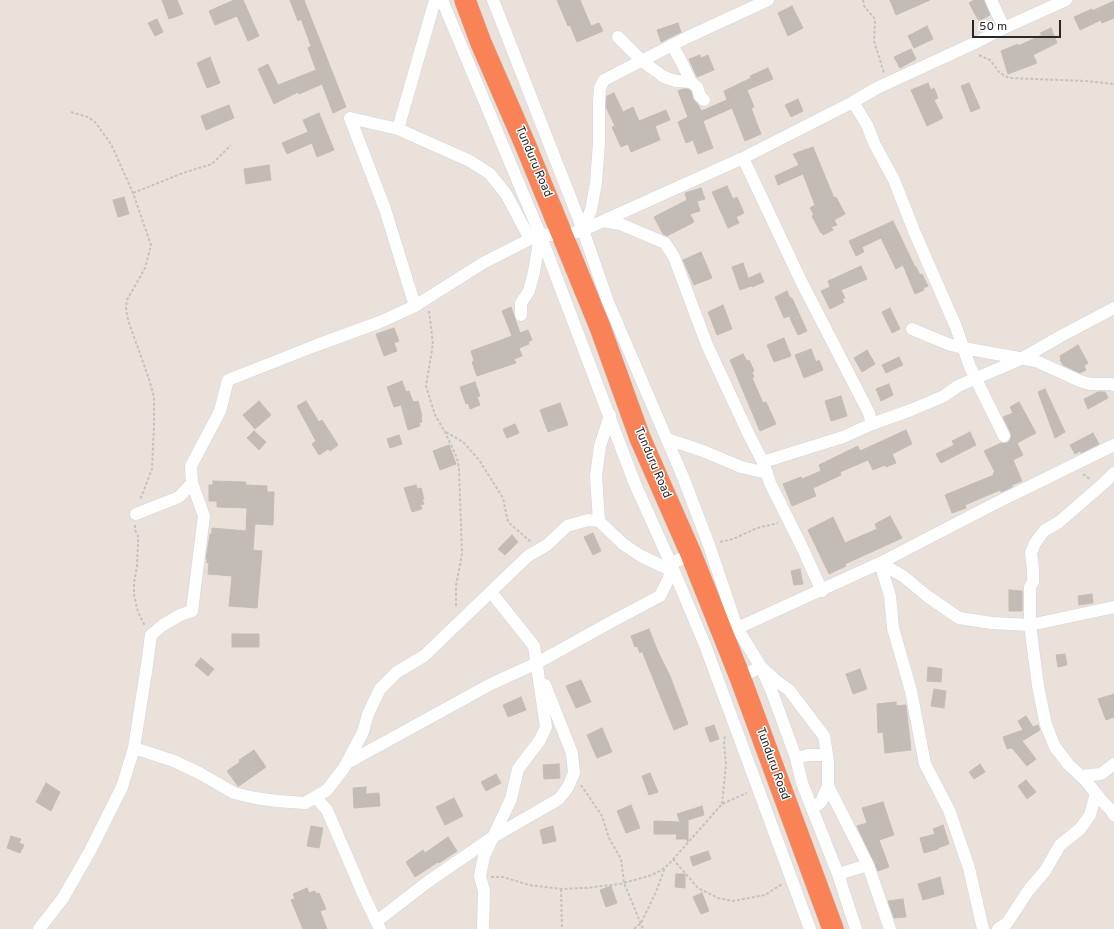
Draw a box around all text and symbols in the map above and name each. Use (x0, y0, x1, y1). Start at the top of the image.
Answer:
scale bar (974, 12, 1063, 38)
text: 50 m (979, 19, 1007, 35)
street label: Tunduru Road (512, 124, 554, 200)
street label: Tunduru Road (631, 425, 673, 501)
street label: Tunduru Road (752, 726, 792, 802)

